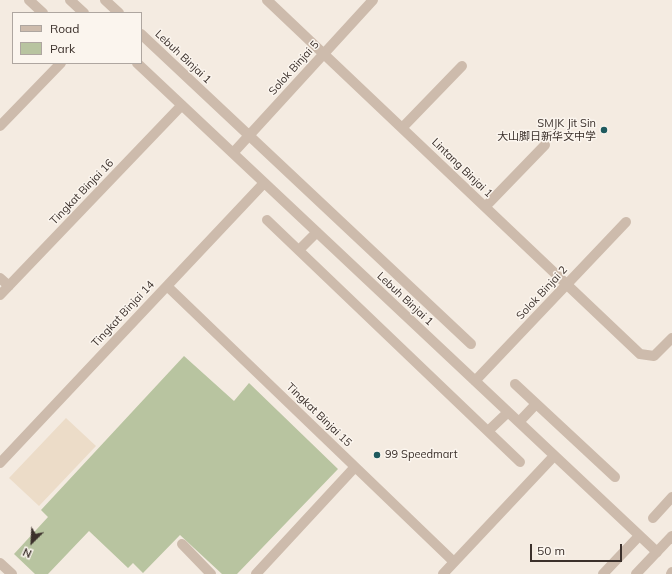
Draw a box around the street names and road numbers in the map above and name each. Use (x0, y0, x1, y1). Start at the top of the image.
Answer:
street label: Lebuh Binjai 1 (152, 28, 214, 86)
street label: Solok Binjai 5 (266, 38, 322, 98)
street label: Lintang Binjai 1 (429, 136, 495, 200)
street label: Tingkat Binjai 16 (47, 157, 117, 227)
street label: Solok Binjai 2 (514, 263, 570, 323)
street label: Lebuh Binjai 1 (374, 270, 436, 328)
street label: Tingkat Binjai 14 (89, 278, 157, 350)
street label: Tingkat Binjai 15 (284, 380, 354, 450)

